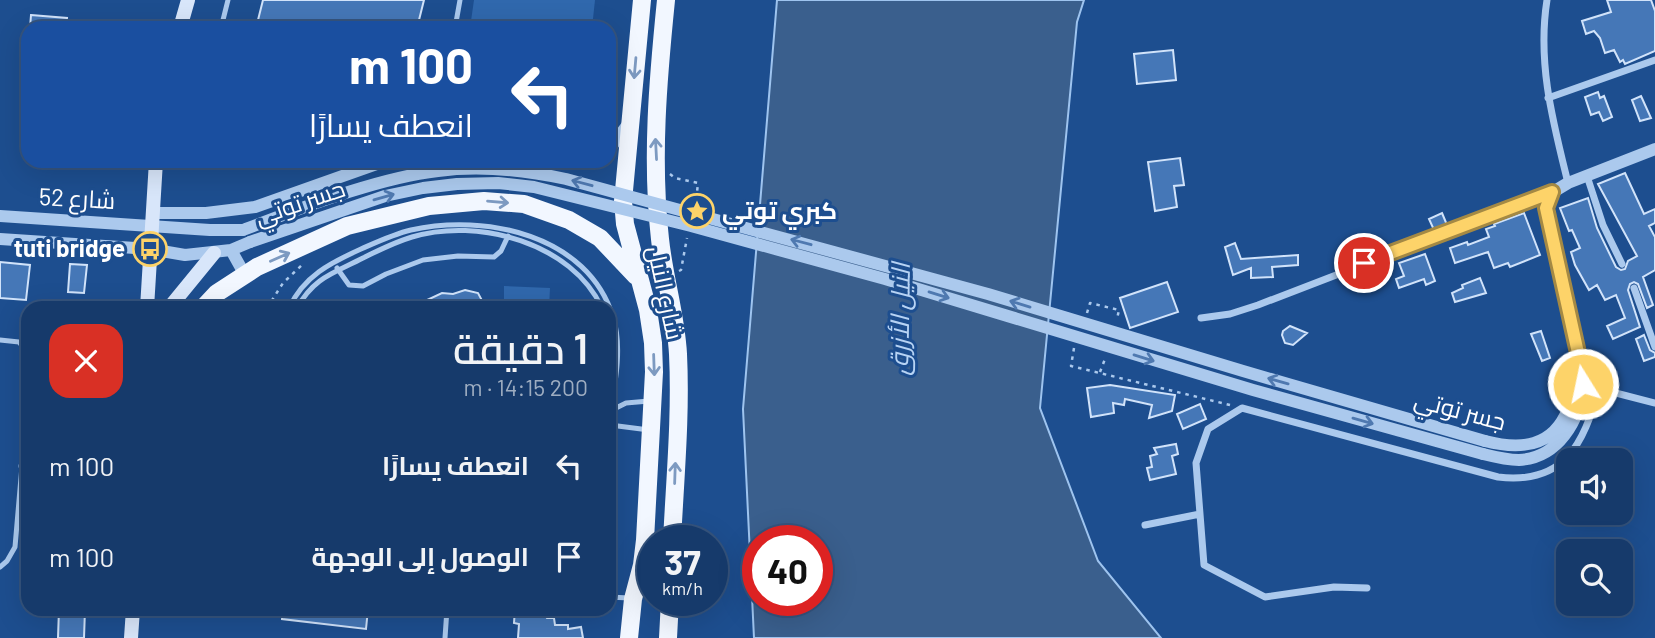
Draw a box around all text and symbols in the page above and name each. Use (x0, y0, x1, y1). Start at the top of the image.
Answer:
text: 100 m (349, 35, 473, 94)
icon: left (497, 49, 588, 140)
one-way arrow (629, 56, 642, 79)
text: انعطف يسارًا (309, 105, 473, 143)
one-way arrow (650, 138, 663, 161)
street label: جسر توتي (251, 173, 350, 236)
one-way arrow (571, 176, 593, 189)
street label: شارع 52 (38, 181, 116, 217)
one-way arrow (373, 190, 395, 203)
place icon: كبري توتي (678, 192, 716, 230)
place label: كبري توتي (722, 195, 837, 230)
one-way arrow (486, 196, 509, 209)
bus stop icon: tuti bridge (131, 230, 169, 268)
place label: tuti bridge (14, 233, 125, 262)
pin (1334, 233, 1394, 293)
one-way arrow (790, 234, 812, 247)
street label: شارع النيل (639, 243, 691, 343)
icon: arrive (1345, 244, 1383, 282)
one-way arrow (268, 250, 290, 263)
water label: النيل الأزرق (882, 259, 917, 376)
one-way arrow (928, 290, 950, 303)
one-way arrow (1009, 296, 1031, 309)
text: 1 دقيقة (453, 322, 588, 372)
button: close (49, 324, 123, 398)
position arrow (1546, 347, 1620, 421)
one-way arrow (1133, 352, 1155, 365)
one-way arrow (647, 353, 660, 376)
text: 200 m · 14:15 (464, 373, 588, 401)
one-way arrow (1267, 374, 1289, 387)
street label: جسر توتي (1410, 383, 1509, 441)
one-way arrow (1352, 415, 1374, 428)
icon: left (550, 447, 588, 485)
map controls (1556, 448, 1633, 616)
button: sound (1556, 448, 1633, 525)
text: انعطف يسارًا (382, 449, 529, 480)
text: 100 m (49, 450, 114, 481)
one-way arrow (668, 461, 681, 484)
speed limit sign: 40 (742, 525, 833, 616)
icon: arrive (550, 538, 588, 576)
button: search (1556, 539, 1633, 616)
text: الوصول إلى الوجهة (311, 540, 529, 571)
text: 37 (664, 540, 701, 582)
text: 100 m (49, 541, 114, 572)
text: km/h (662, 577, 703, 599)

